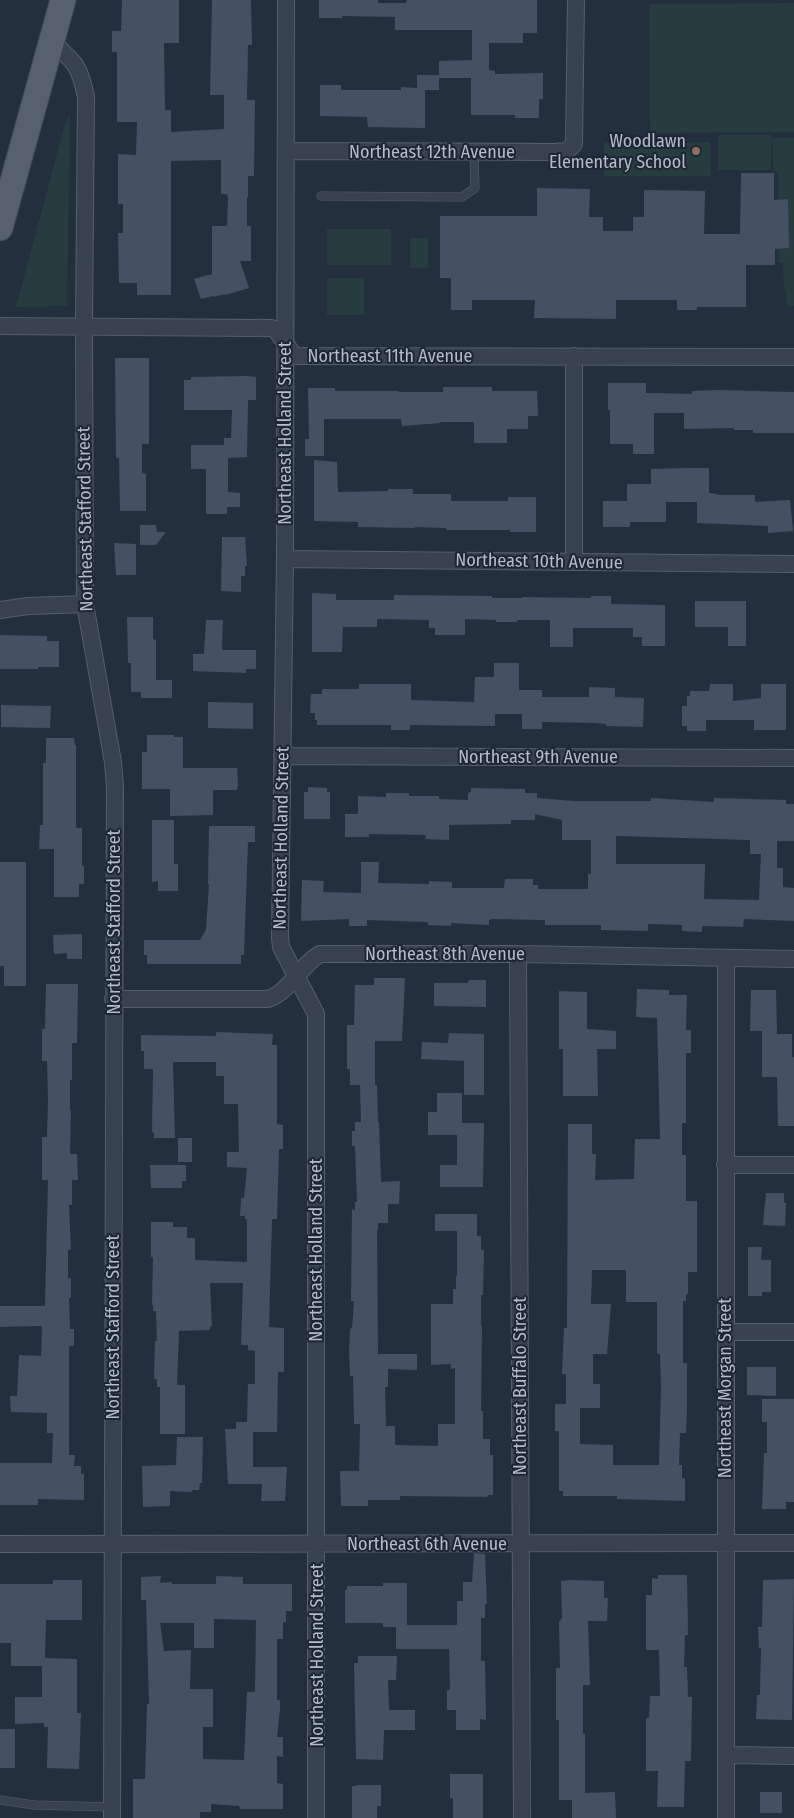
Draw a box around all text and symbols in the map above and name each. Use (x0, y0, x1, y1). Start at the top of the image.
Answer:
place label: Woodlawn Elementary School (549, 130, 686, 173)
street label: Northeast 12th Avenue (349, 141, 515, 163)
marker: Woodlawn Elementary School (690, 145, 702, 157)
street label: Northeast Holland Street (274, 341, 296, 525)
street label: Northeast 11th Avenue (308, 345, 472, 367)
street label: Northeast Stafford Street (72, 426, 98, 612)
street label: Northeast 10th Avenue (455, 549, 623, 573)
street label: Northeast Holland Street (268, 746, 294, 930)
street label: Northeast 9th Avenue (458, 746, 618, 768)
street label: Northeast Stafford Street (103, 829, 125, 1015)
street label: Northeast 8th Avenue (365, 943, 525, 965)
street label: Northeast Holland Street (305, 1158, 327, 1342)
street label: Northeast Stafford Street (102, 1234, 124, 1420)
street label: Northeast Buffalo Street (509, 1297, 531, 1475)
street label: Northeast Morgan Street (714, 1298, 736, 1478)
street label: Northeast 6th Avenue (347, 1533, 507, 1555)
street label: Northeast Holland Street (306, 1563, 328, 1747)

